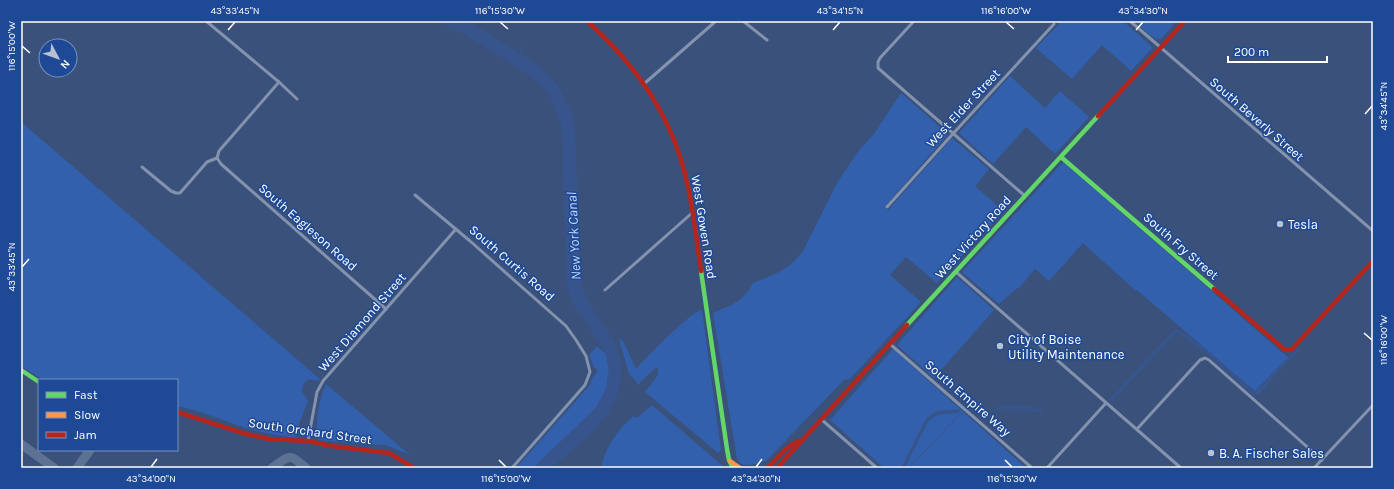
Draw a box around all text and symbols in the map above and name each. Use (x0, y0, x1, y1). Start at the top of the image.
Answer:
text: 43°33'45"N (210, 5, 260, 17)
text: 116°15'30"W (475, 5, 525, 17)
text: 43°34'15"N (817, 5, 863, 17)
text: 116°16'00"W (981, 5, 1031, 17)
text: 43°34'30"N (1118, 5, 1168, 17)
text: 116°15'00"W (6, 21, 18, 71)
north arrow (38, 38, 78, 78)
scale bar (1228, 38, 1327, 64)
text: 200 m (1234, 45, 1269, 59)
text: N (58, 57, 73, 71)
street label: West Elder Street (923, 66, 1003, 150)
street label: South Beverly Street (1207, 74, 1307, 164)
text: 43°34'45"N (1378, 82, 1390, 130)
street label: West Gowen Road (688, 174, 720, 280)
street label: South Eagleson Road (256, 180, 360, 274)
water label: New York Canal (563, 191, 585, 280)
street label: West Victory Road (932, 192, 1014, 282)
street label: South Fry Street (1140, 209, 1222, 283)
place label: Tesla (1288, 217, 1318, 232)
marker: Tesla (1275, 219, 1285, 229)
street label: South Curtis Road (466, 222, 558, 304)
text: 43°33'45"N (6, 242, 18, 292)
street label: West Diamond Street (315, 269, 409, 374)
text: 116°16'00"W (1378, 315, 1390, 365)
place label: City of Boise Utility Maintenance (1008, 332, 1125, 362)
marker: City of Boise Utility Maintenance (995, 341, 1005, 351)
street label: South Empire Way (922, 357, 1014, 439)
legend (38, 379, 178, 451)
text: Fast (74, 388, 98, 402)
text: Slow (74, 408, 100, 422)
street label: South Orchard Street (247, 415, 373, 447)
text: Jam (74, 428, 97, 442)
place label: B. A. Fischer Sales (1219, 446, 1324, 461)
marker: B. A. Fischer Sales (1206, 448, 1216, 458)
text: 43°34'00"N (126, 473, 176, 485)
text: 116°15'00"W (481, 473, 531, 485)
text: 43°34'30"N (731, 473, 781, 485)
text: 116°15'30"W (987, 473, 1037, 485)

